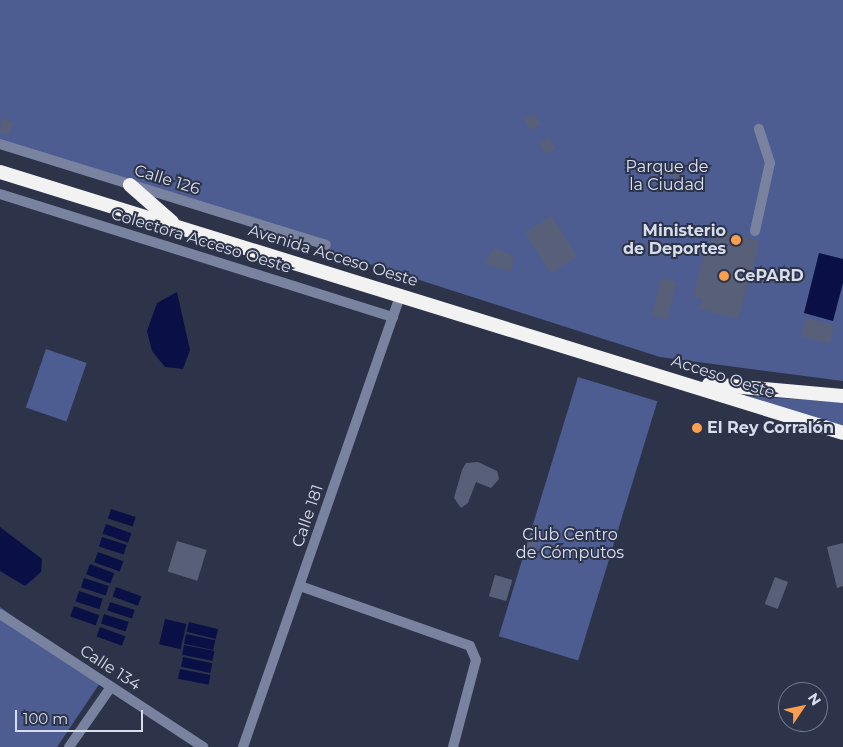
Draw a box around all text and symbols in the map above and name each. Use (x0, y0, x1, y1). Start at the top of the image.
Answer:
park label: Parque de la Ciudad (626, 157, 708, 195)
street label: Calle 126 (132, 161, 202, 199)
street label: Colectora Acceso Oeste (109, 204, 293, 278)
street label: Avenida Acceso Oeste (246, 221, 420, 291)
place label: Ministerio de Deportes (623, 221, 726, 259)
marker: Ministerio de Deportes (730, 234, 742, 246)
place label: CePARD (734, 266, 804, 286)
marker: CePARD (718, 270, 730, 282)
street label: Acceso Oeste (669, 351, 777, 403)
place label: El Rey Corralón (707, 418, 834, 438)
marker: El Rey Corralón (691, 422, 703, 434)
street label: Calle 181 (288, 482, 328, 550)
park label: Club Centro de Cómputos (516, 525, 624, 563)
street label: Calle 134 (76, 641, 144, 695)
north arrow (778, 682, 828, 732)
text: N (804, 689, 825, 709)
scale bar (18, 700, 145, 732)
text: 100 m (23, 709, 68, 728)

